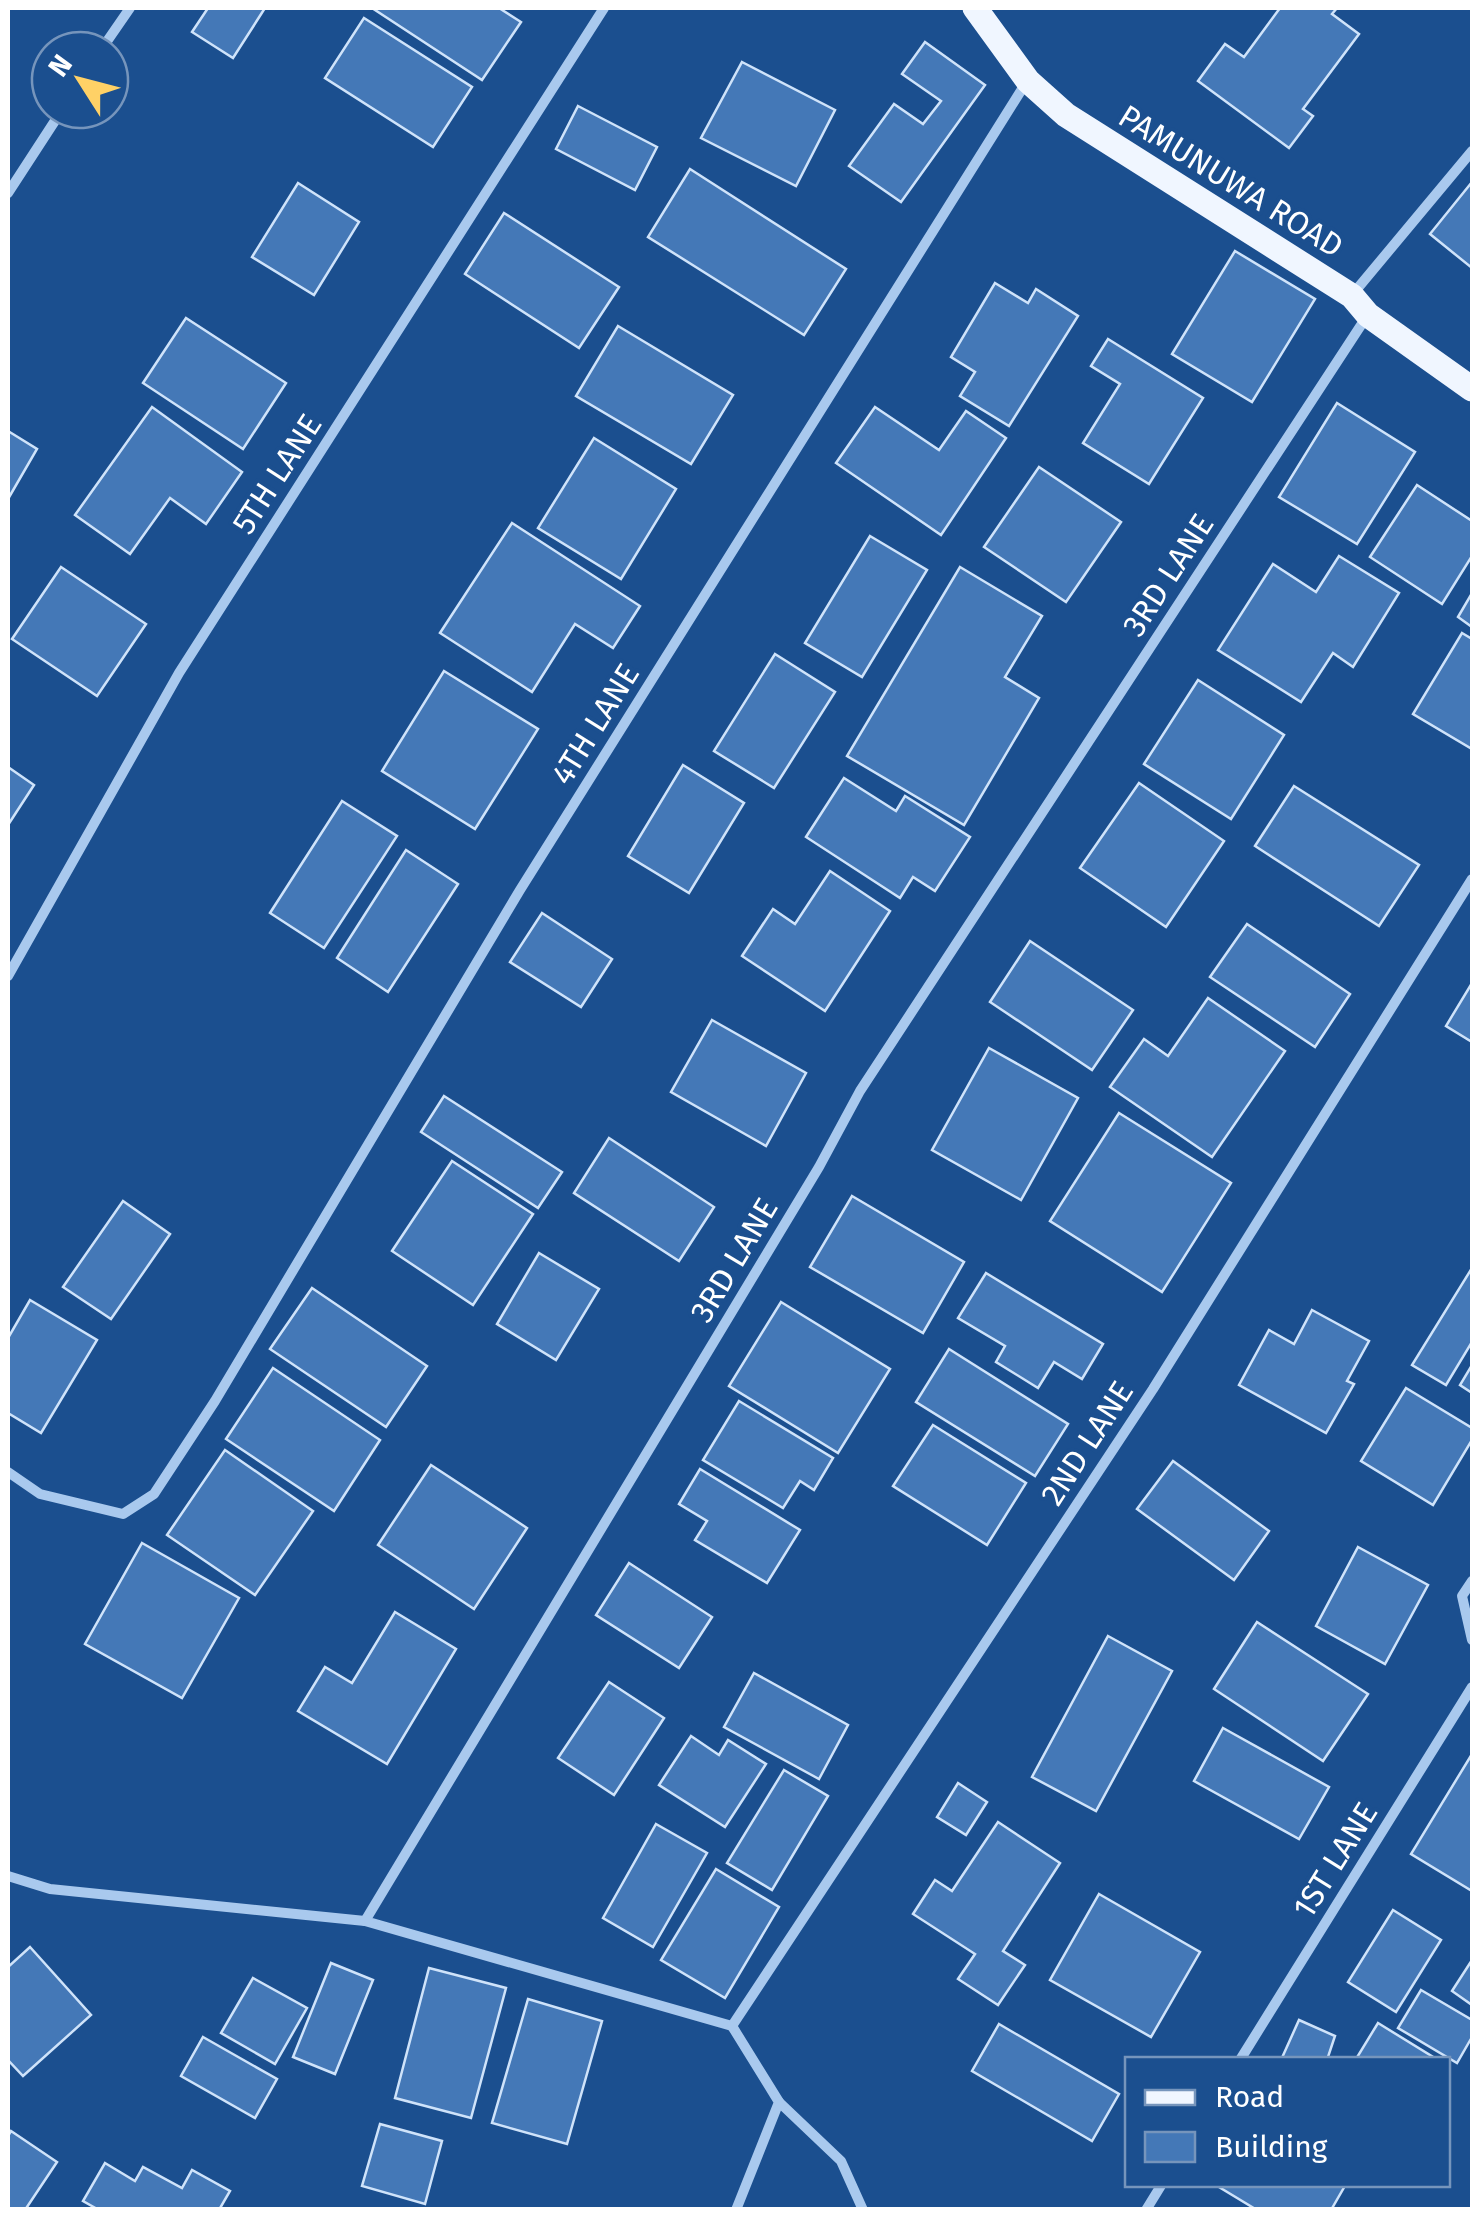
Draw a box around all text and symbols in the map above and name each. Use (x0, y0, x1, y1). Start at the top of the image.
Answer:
north arrow (30, 30, 130, 130)
text: N (41, 48, 79, 83)
street label: PAMUNUWA ROAD (1112, 97, 1350, 265)
street label: 5TH LANE (224, 407, 330, 541)
street label: 3RD LANE (1115, 507, 1221, 643)
street label: 4TH LANE (543, 656, 647, 792)
street label: 3RD LANE (682, 1191, 786, 1329)
street label: 2ND LANE (1033, 1374, 1141, 1512)
street label: 1ST LANE (1285, 1795, 1385, 1925)
legend (1125, 2057, 1450, 2187)
text: Road (1215, 2079, 1284, 2115)
text: Building (1215, 2129, 1328, 2165)

